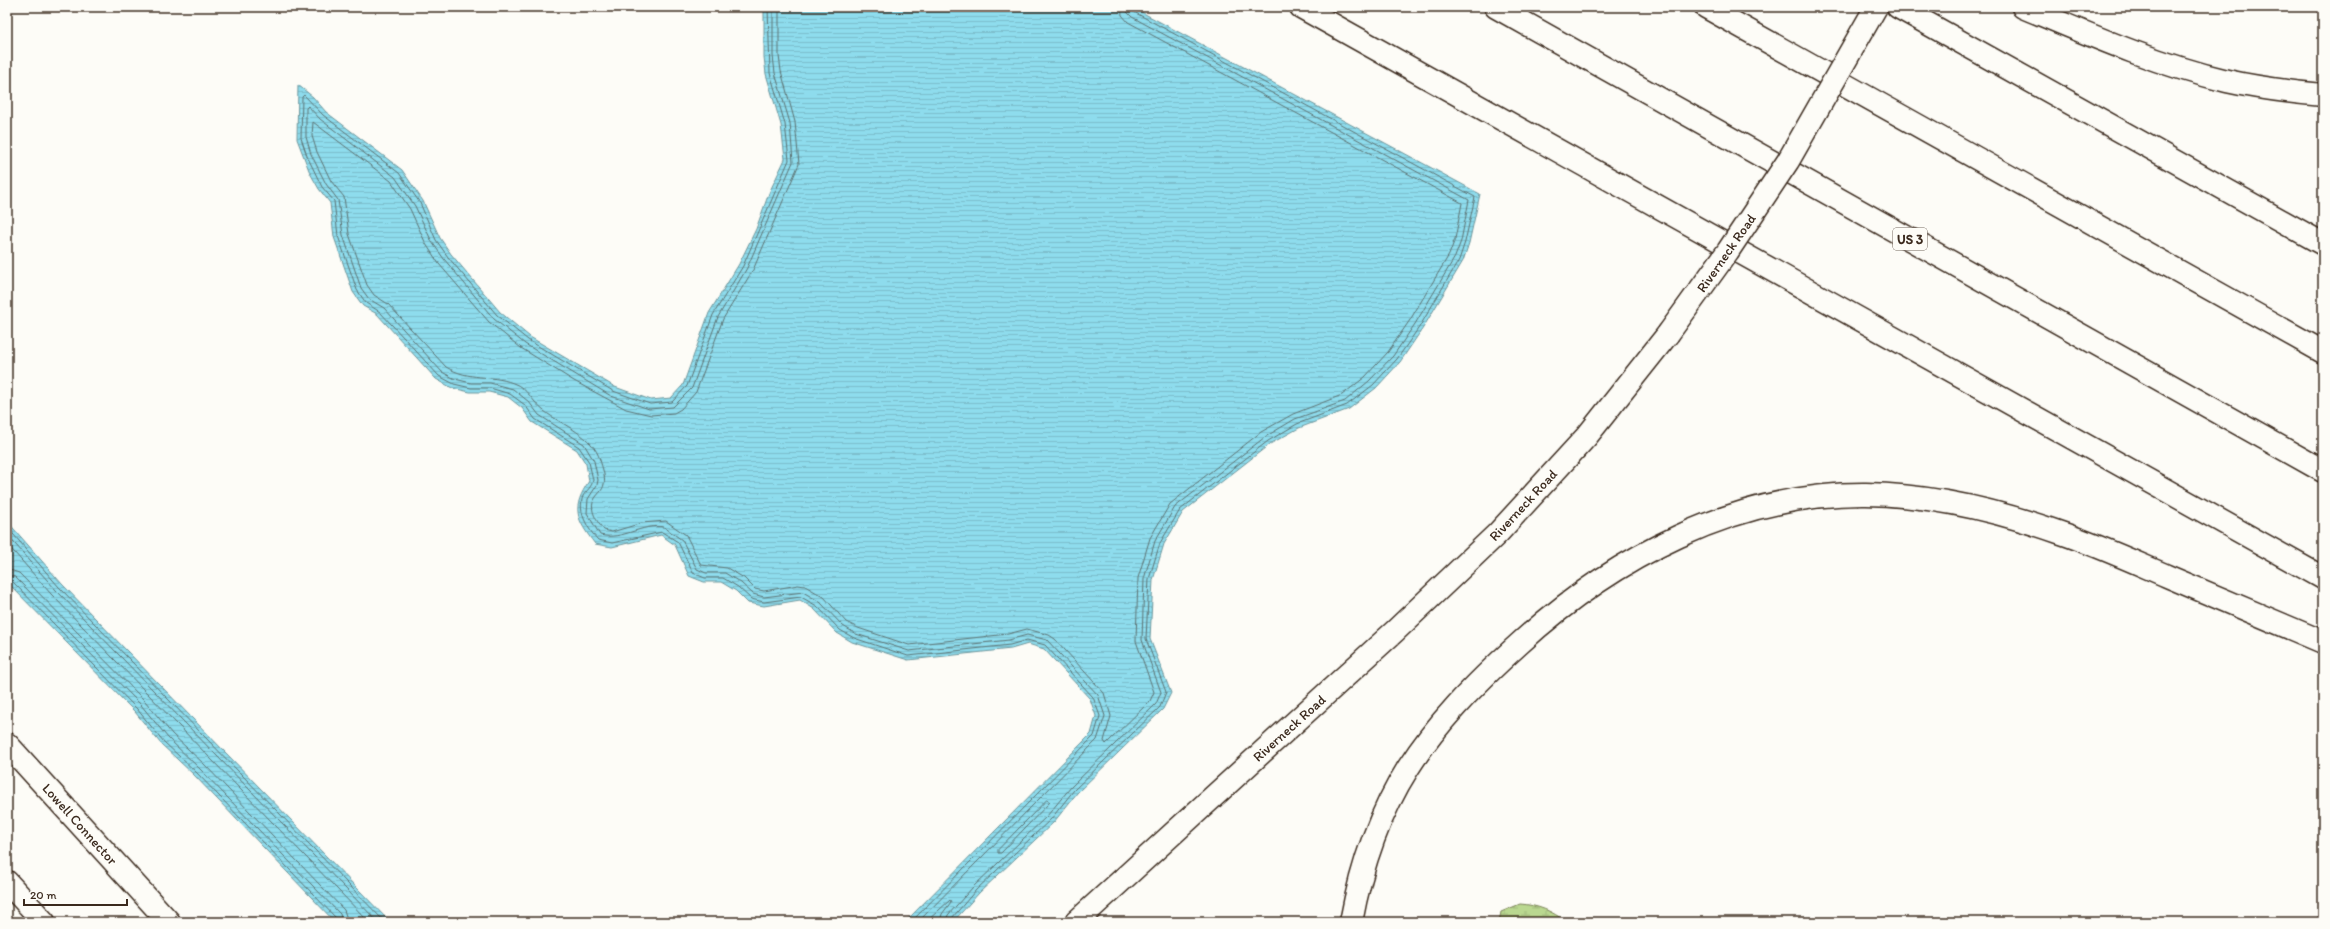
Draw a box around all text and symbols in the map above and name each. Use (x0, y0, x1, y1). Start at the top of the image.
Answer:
street label: Riverneck Road (1693, 210, 1760, 296)
road number: US 3 (1893, 228, 1927, 250)
street label: Riverneck Road (1486, 466, 1561, 545)
street label: Riverneck Road (1249, 691, 1330, 765)
street label: Lowell Connector (39, 780, 121, 869)
scale bar (24, 881, 127, 907)
text: 20 m (30, 888, 57, 902)

